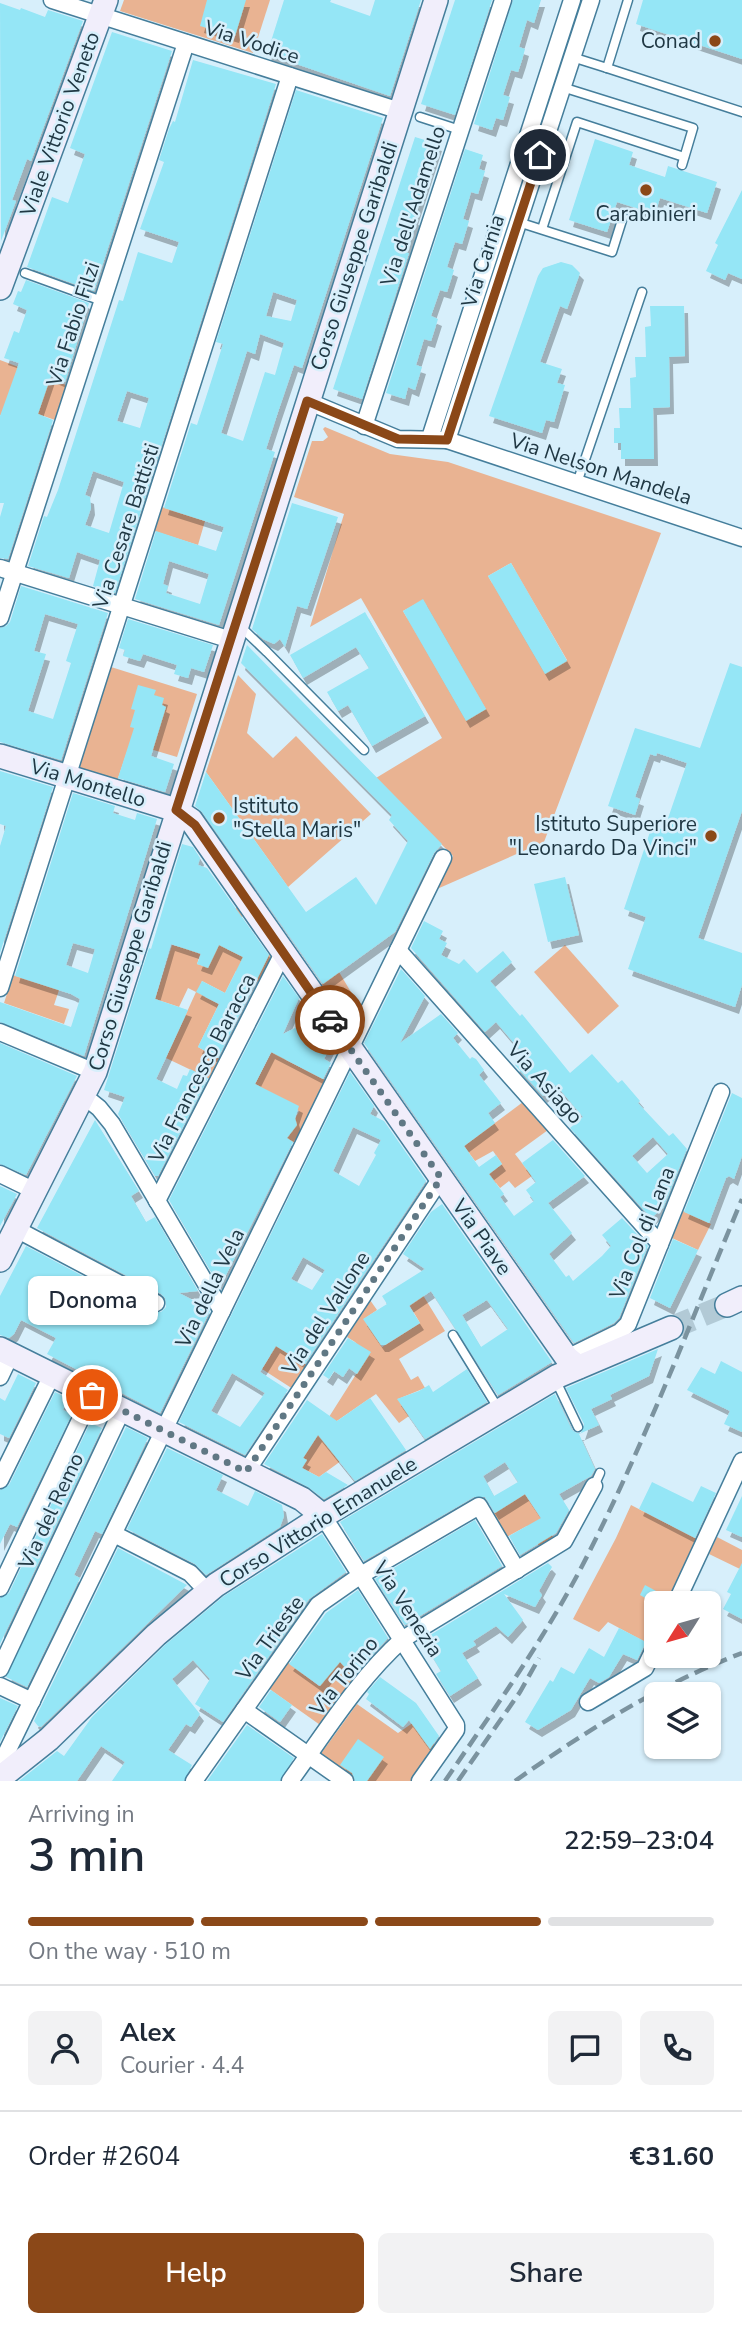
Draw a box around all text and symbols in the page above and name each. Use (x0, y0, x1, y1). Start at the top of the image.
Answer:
street label: Via Vodice (200, 13, 303, 71)
place label: Conad (641, 27, 701, 55)
street label: Viale Vittorio Veneto (13, 28, 106, 221)
marker: Conad (707, 33, 723, 49)
street label: Via dell'Adamello (374, 122, 452, 291)
pin (510, 125, 570, 185)
icon: home (521, 136, 559, 174)
street label: Corso Giuseppe Garibaldi (304, 138, 404, 374)
marker: Carabinieri (638, 182, 654, 198)
place label: Carabinieri (596, 200, 696, 228)
street label: Via Carnia (455, 211, 511, 312)
street label: Via Fabio Filzi (39, 258, 106, 391)
street label: Via Nelson Mandela (506, 426, 695, 512)
street label: Via Cesare Battisti (86, 440, 166, 613)
street label: Via Montello (26, 752, 149, 814)
place label: Istituto "Stella Maris" (233, 792, 361, 844)
marker: Istituto "Stella Maris" (211, 810, 227, 826)
place label: Istituto Superiore "Leonardo Da Vinci" (509, 810, 697, 862)
marker: Istituto Superiore "Leonardo Da Vinci" (703, 828, 719, 844)
street label: Corso Giuseppe Garibaldi (82, 838, 178, 1074)
street label: Via Francesco Baracca (142, 968, 262, 1168)
courier (295, 985, 365, 1055)
icon: car (311, 1001, 349, 1039)
street label: Via Asiago (500, 1035, 589, 1130)
street label: Via Col di Lana (602, 1163, 681, 1304)
street label: Via Piave (445, 1193, 518, 1281)
street label: Via della Vela (168, 1223, 251, 1353)
street label: Via del Vallone (275, 1246, 377, 1381)
callout: Donoma (27, 1276, 157, 1325)
text: Donoma (49, 1285, 137, 1316)
pin (62, 1365, 122, 1425)
icon: bag (73, 1376, 111, 1414)
street label: Via del Remo (11, 1448, 90, 1575)
street label: Corso Vittorio Emanuele (214, 1450, 422, 1594)
street label: Via Venezia (366, 1555, 449, 1662)
street label: Via Trieste (229, 1590, 310, 1687)
north arrow (644, 1591, 721, 1668)
map controls (644, 1591, 721, 1759)
street label: Via Torino (303, 1630, 385, 1722)
button: layers (644, 1682, 721, 1759)
text: Arriving in (28, 1799, 135, 1830)
text: 22:59–23:04 (564, 1823, 714, 1858)
text: 3 min (28, 1824, 145, 1887)
text: On the way · 510 m (28, 1936, 231, 1967)
button: person (28, 2011, 102, 2085)
button: chat (548, 2011, 622, 2085)
button: phone (640, 2011, 714, 2085)
text: Alex (120, 2015, 176, 2050)
text: Courier · 4.4 (120, 2050, 244, 2081)
text: Order #2604 (28, 2139, 180, 2174)
text: €31.60 (630, 2139, 714, 2174)
button: Help (28, 2233, 364, 2313)
button: Share (378, 2233, 714, 2313)

